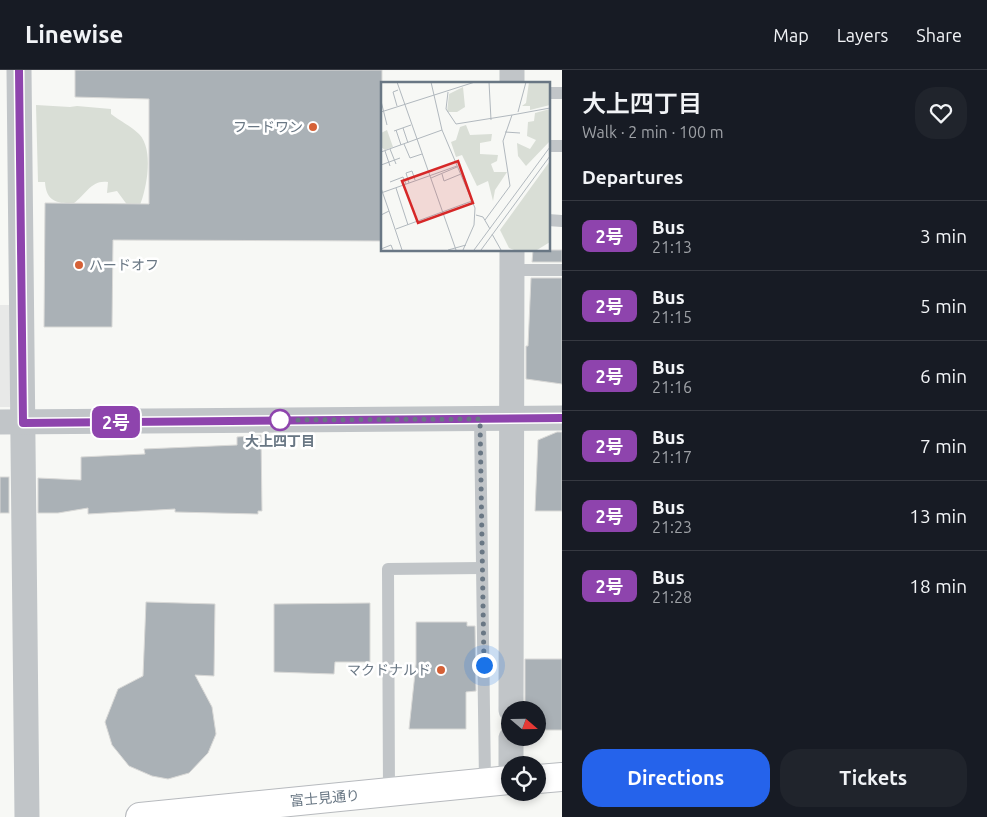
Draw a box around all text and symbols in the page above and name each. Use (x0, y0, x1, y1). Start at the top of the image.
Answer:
text: Linewise (25, 21, 123, 48)
text: Map (773, 25, 809, 45)
text: Layers (837, 25, 888, 45)
text: Share (916, 25, 962, 45)
inset map (381, 82, 550, 251)
button: heart (915, 87, 967, 139)
text: 大上四丁目 (582, 90, 702, 117)
place label: フードワン (233, 119, 303, 135)
marker: フードワン (307, 121, 319, 133)
text: Walk · 2 min · 100 m (582, 123, 724, 141)
text: Departures (582, 166, 683, 188)
text: Bus (652, 216, 685, 238)
text: 3 min (920, 225, 967, 247)
text: 2号 (595, 226, 624, 246)
text: 21:13 (652, 238, 692, 256)
place label: ハードオフ (89, 257, 159, 273)
marker: ハードオフ (73, 259, 85, 271)
text: Bus (652, 286, 685, 308)
text: 5 min (920, 295, 967, 317)
text: 2号 (595, 296, 624, 316)
text: 21:15 (652, 308, 692, 326)
text: Bus (652, 356, 685, 378)
text: 6 min (920, 365, 967, 387)
text: 2号 (595, 366, 624, 386)
text: 21:16 (652, 378, 692, 396)
line badge: 2号 (94, 406, 138, 438)
marker: 大上四丁目 (269, 409, 291, 431)
text: 2号 (102, 412, 130, 432)
text: Bus (652, 426, 685, 448)
place label: 大上四丁目 (245, 433, 315, 449)
text: 7 min (920, 435, 967, 457)
text: 2号 (595, 436, 624, 456)
text: 21:17 (652, 448, 692, 466)
text: Bus (652, 496, 685, 518)
text: 13 min (909, 505, 967, 527)
text: 2号 (595, 506, 624, 526)
text: 21:23 (652, 518, 692, 536)
text: Bus (652, 566, 685, 588)
text: 18 min (909, 575, 967, 597)
text: 2号 (595, 576, 624, 596)
text: 21:28 (652, 588, 692, 606)
your location (472, 653, 497, 678)
place label: マクドナルド (347, 662, 431, 678)
marker: マクドナルド (435, 664, 447, 676)
north arrow (501, 701, 546, 746)
map controls (501, 701, 546, 801)
button: Directions (582, 749, 770, 807)
button: Tickets (780, 749, 967, 807)
button: locate (501, 756, 546, 801)
street label: 富士見通り (289, 787, 361, 809)

